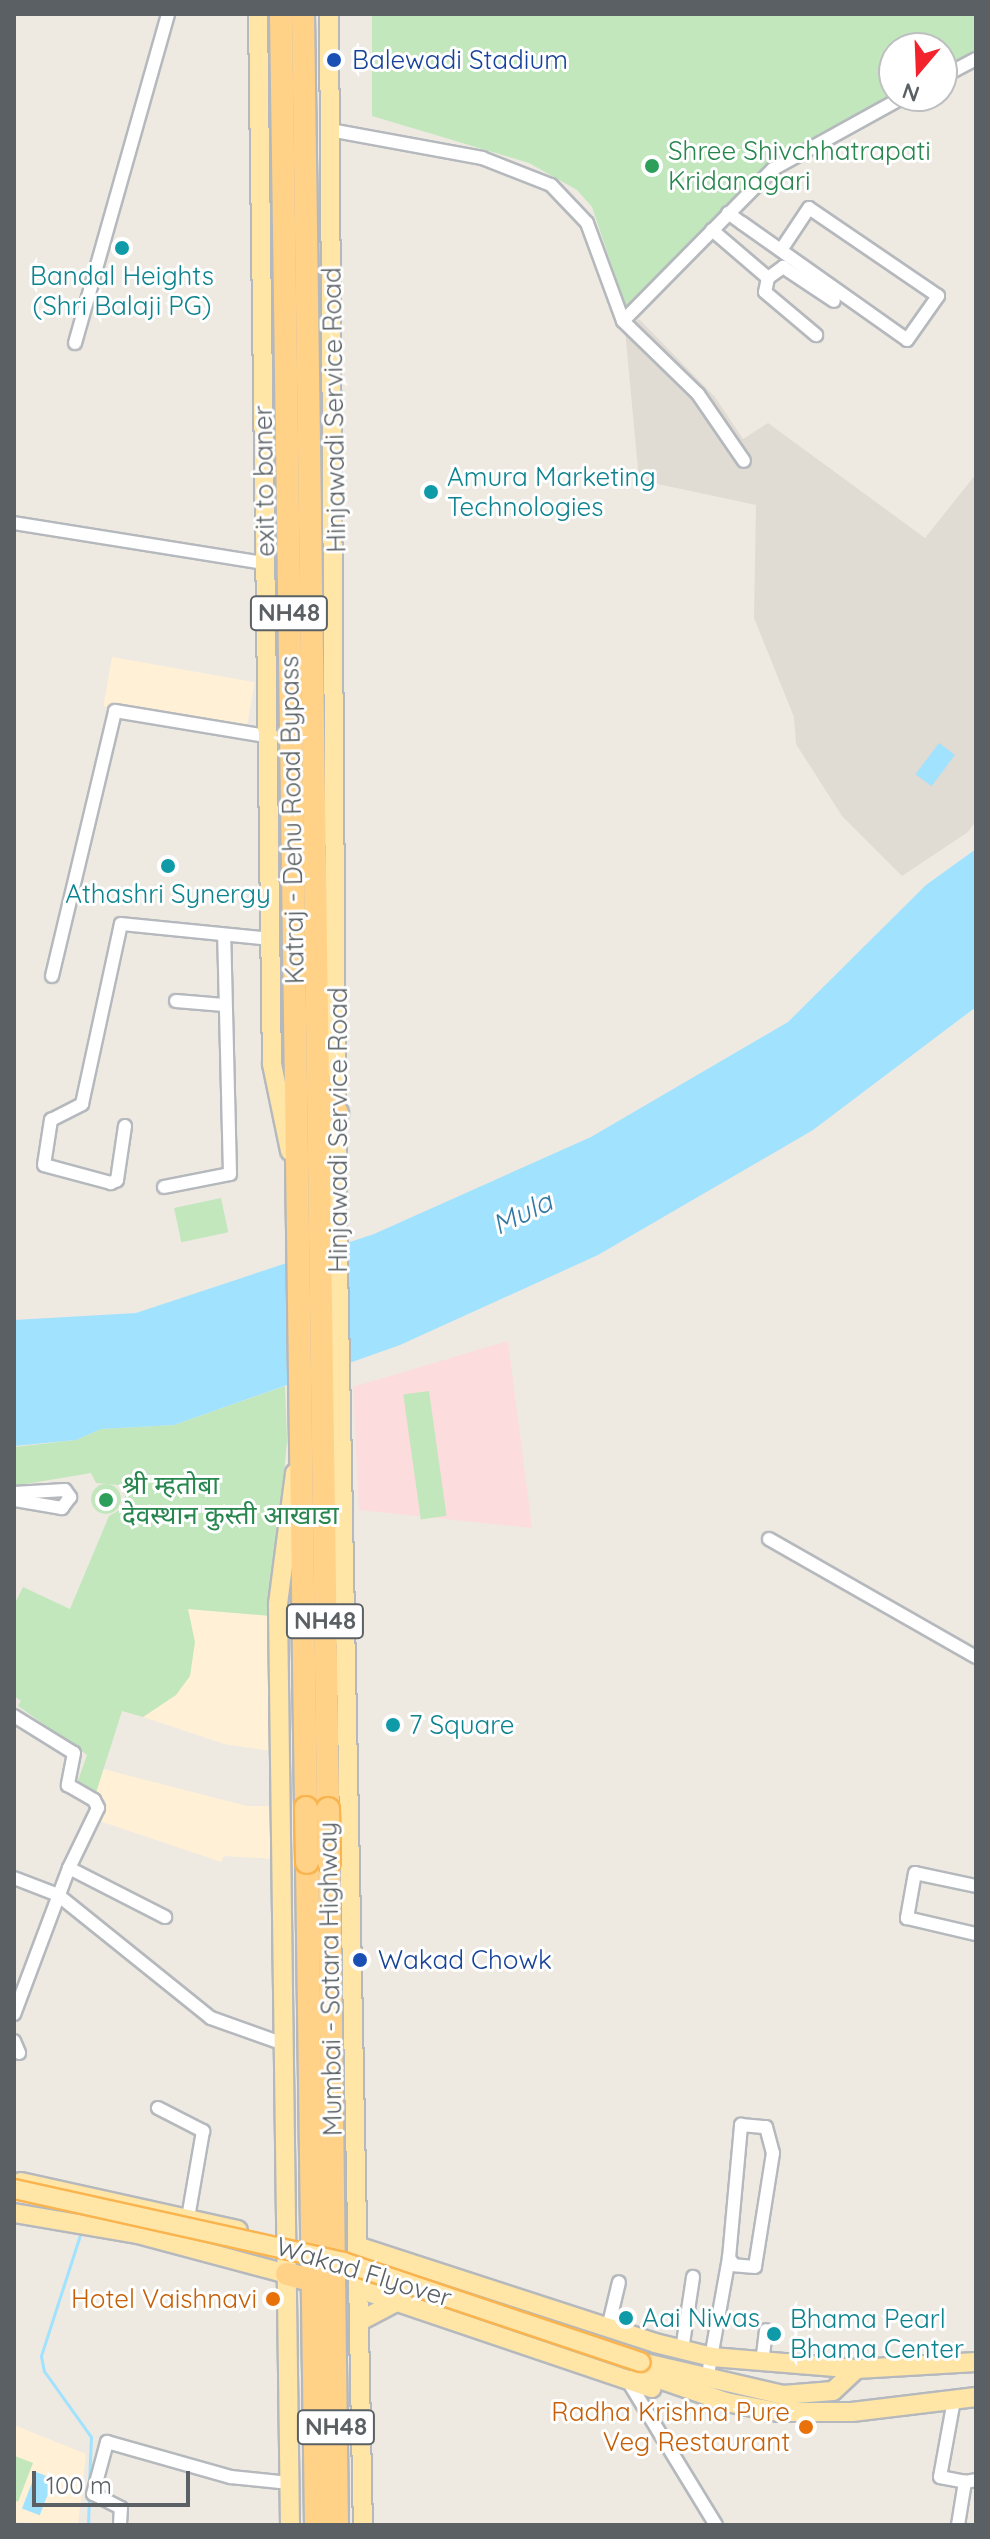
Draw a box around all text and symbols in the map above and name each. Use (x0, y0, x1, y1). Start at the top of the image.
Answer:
north arrow (878, 32, 958, 112)
place label: Balewadi Stadium (352, 44, 568, 76)
marker: Balewadi Stadium (323, 49, 345, 71)
text: N (899, 77, 923, 109)
place label: Shree Shivchhatrapati Kridanagari (668, 135, 931, 196)
marker: Shree Shivchhatrapati Kridanagari (643, 157, 661, 175)
marker: Bandal Heights (Shri Balaji PG) (113, 239, 131, 257)
place label: Bandal Heights (Shri Balaji PG) (30, 260, 214, 322)
street label: Hinjawadi Service Road (316, 267, 352, 553)
street label: exit to baner (247, 405, 281, 557)
place label: Amura Marketing Technologies (447, 461, 656, 522)
marker: Amura Marketing Technologies (422, 483, 440, 501)
road number: NH48 (249, 593, 329, 633)
street label: Katraj - Dehu Road Bypass (274, 656, 310, 984)
marker: Athashri Synergy (159, 857, 177, 875)
place label: Athashri Synergy (65, 878, 271, 910)
street label: Hinjawadi Service Road (322, 987, 354, 1273)
water label: Mula (487, 1184, 557, 1242)
place label: श्री म्हतोबा देवस्थान कुस्ती आखाडा (122, 1469, 339, 1530)
marker: श्री म्हतोबा देवस्थान कुस्ती आखाडा (97, 1491, 115, 1509)
road number: NH48 (285, 1601, 365, 1641)
place label: 7 Square (409, 1709, 514, 1741)
marker: 7 Square (384, 1716, 402, 1734)
street label: Mumbai - Satara Highway (312, 1822, 348, 2136)
place label: Wakad Chowk (378, 1944, 552, 1976)
marker: Wakad Chowk (349, 1949, 371, 1971)
street label: Wakad Flyover (272, 2230, 456, 2314)
place label: Hotel Vaishnavi (71, 2283, 257, 2315)
marker: Hotel Vaishnavi (264, 2290, 282, 2308)
place label: Aai Niwas (642, 2302, 760, 2334)
place label: Bhama Pearl Bhama Center (790, 2303, 964, 2364)
marker: Aai Niwas (617, 2309, 635, 2327)
marker: Bhama Pearl Bhama Center (765, 2325, 783, 2343)
place label: Radha Krishna Pure Veg Restaurant (551, 2396, 790, 2458)
road number: NH48 (296, 2407, 376, 2447)
marker: Radha Krishna Pure Veg Restaurant (797, 2418, 815, 2436)
scale bar (36, 2455, 194, 2505)
text: 100 m (46, 2470, 112, 2500)

